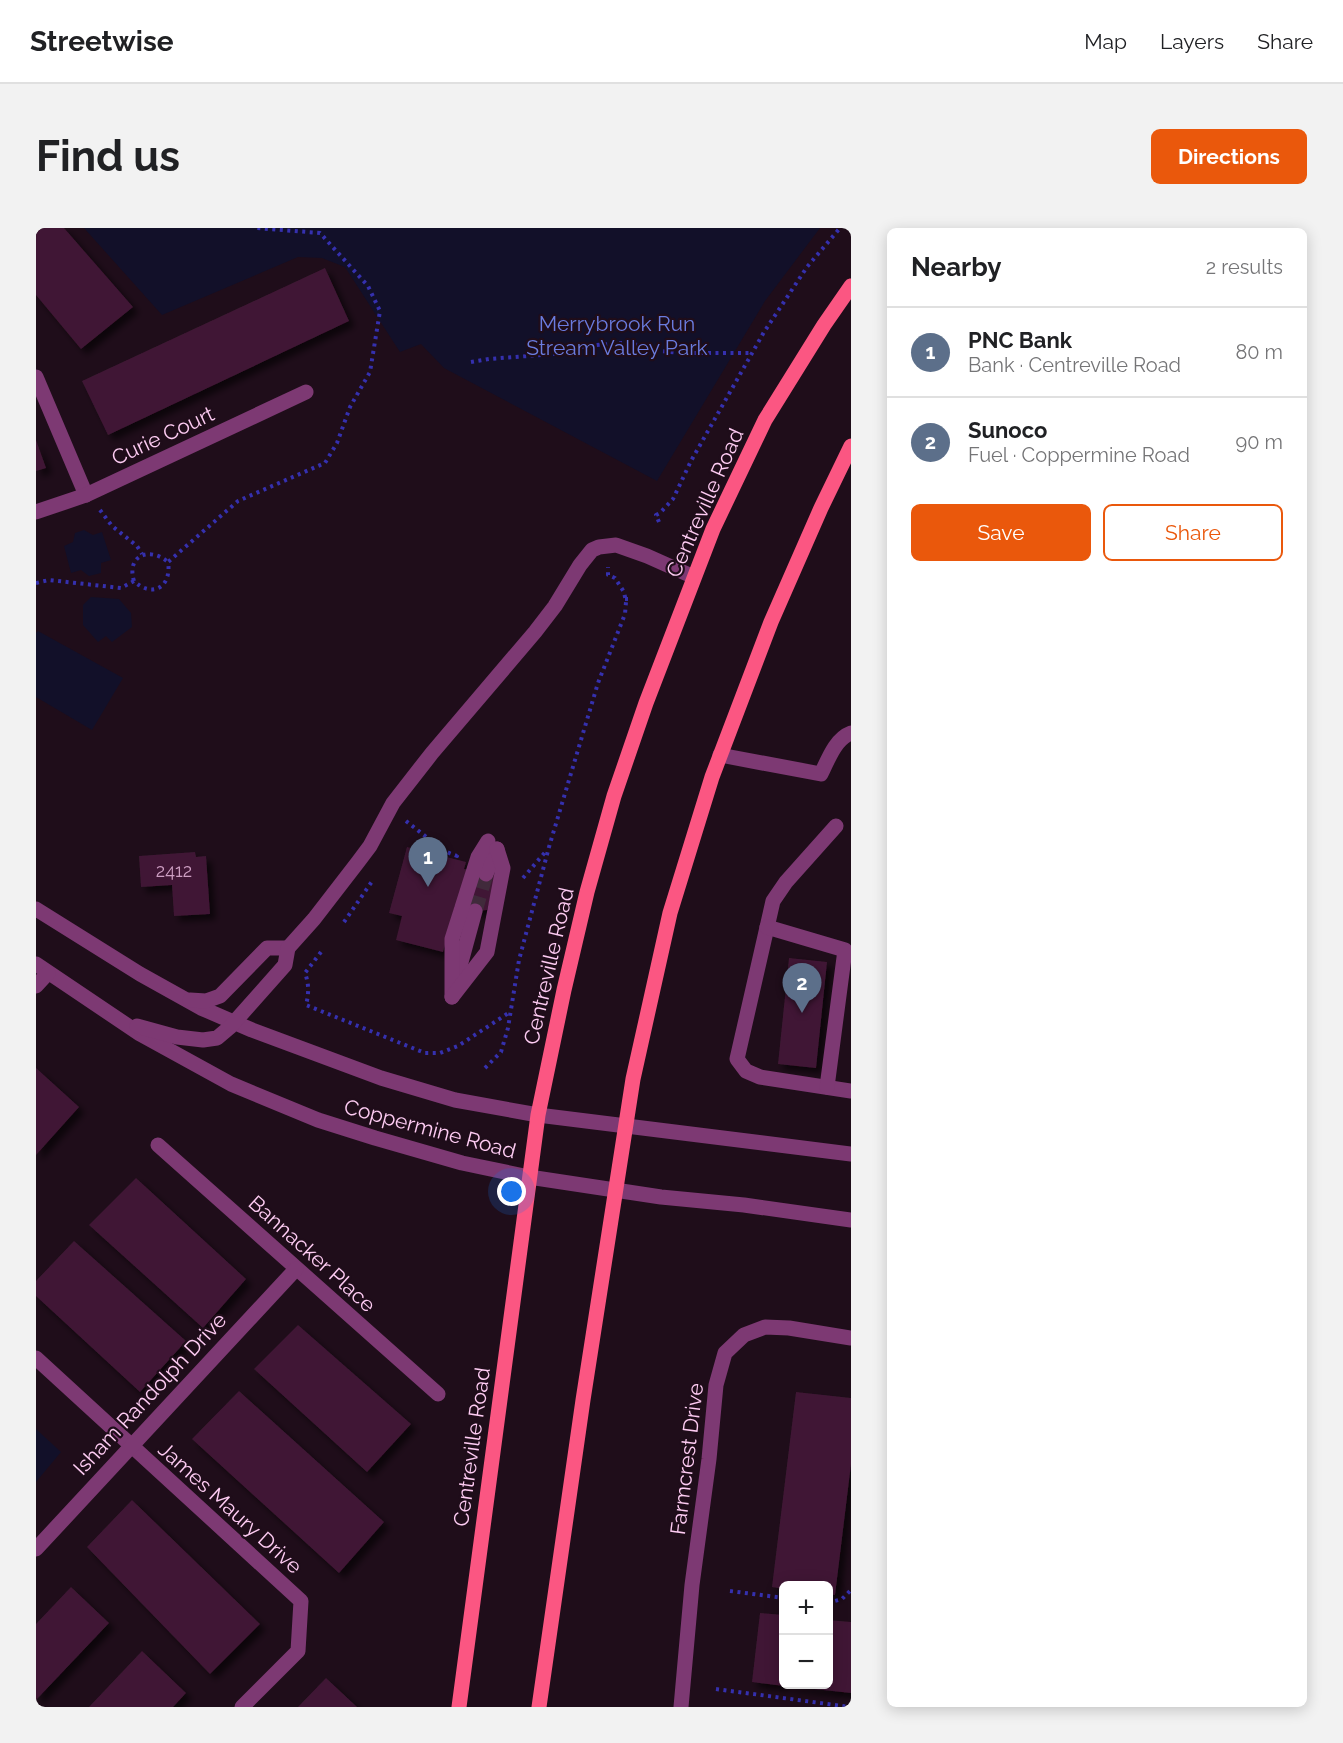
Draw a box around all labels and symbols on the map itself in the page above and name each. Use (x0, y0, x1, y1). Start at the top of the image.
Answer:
park label: Merrybrook Run Stream Valley Park (526, 311, 708, 360)
street label: Curie Court (108, 401, 218, 470)
street label: Centreville Road (661, 425, 749, 581)
pin: 1 (408, 838, 448, 887)
house number: 2412 (156, 860, 192, 881)
street label: Centreville Road (518, 885, 579, 1047)
pin: 2 (782, 964, 822, 1013)
street label: Coppermine Road (342, 1094, 519, 1163)
your location (497, 1177, 526, 1206)
street label: Bannacker Place (244, 1190, 381, 1317)
street label: Isham Randolph Drive (68, 1307, 231, 1480)
street label: Centreville Road (448, 1366, 495, 1528)
street label: Farmcrest Drive (665, 1382, 708, 1536)
street label: James Maury Drive (153, 1437, 307, 1579)

